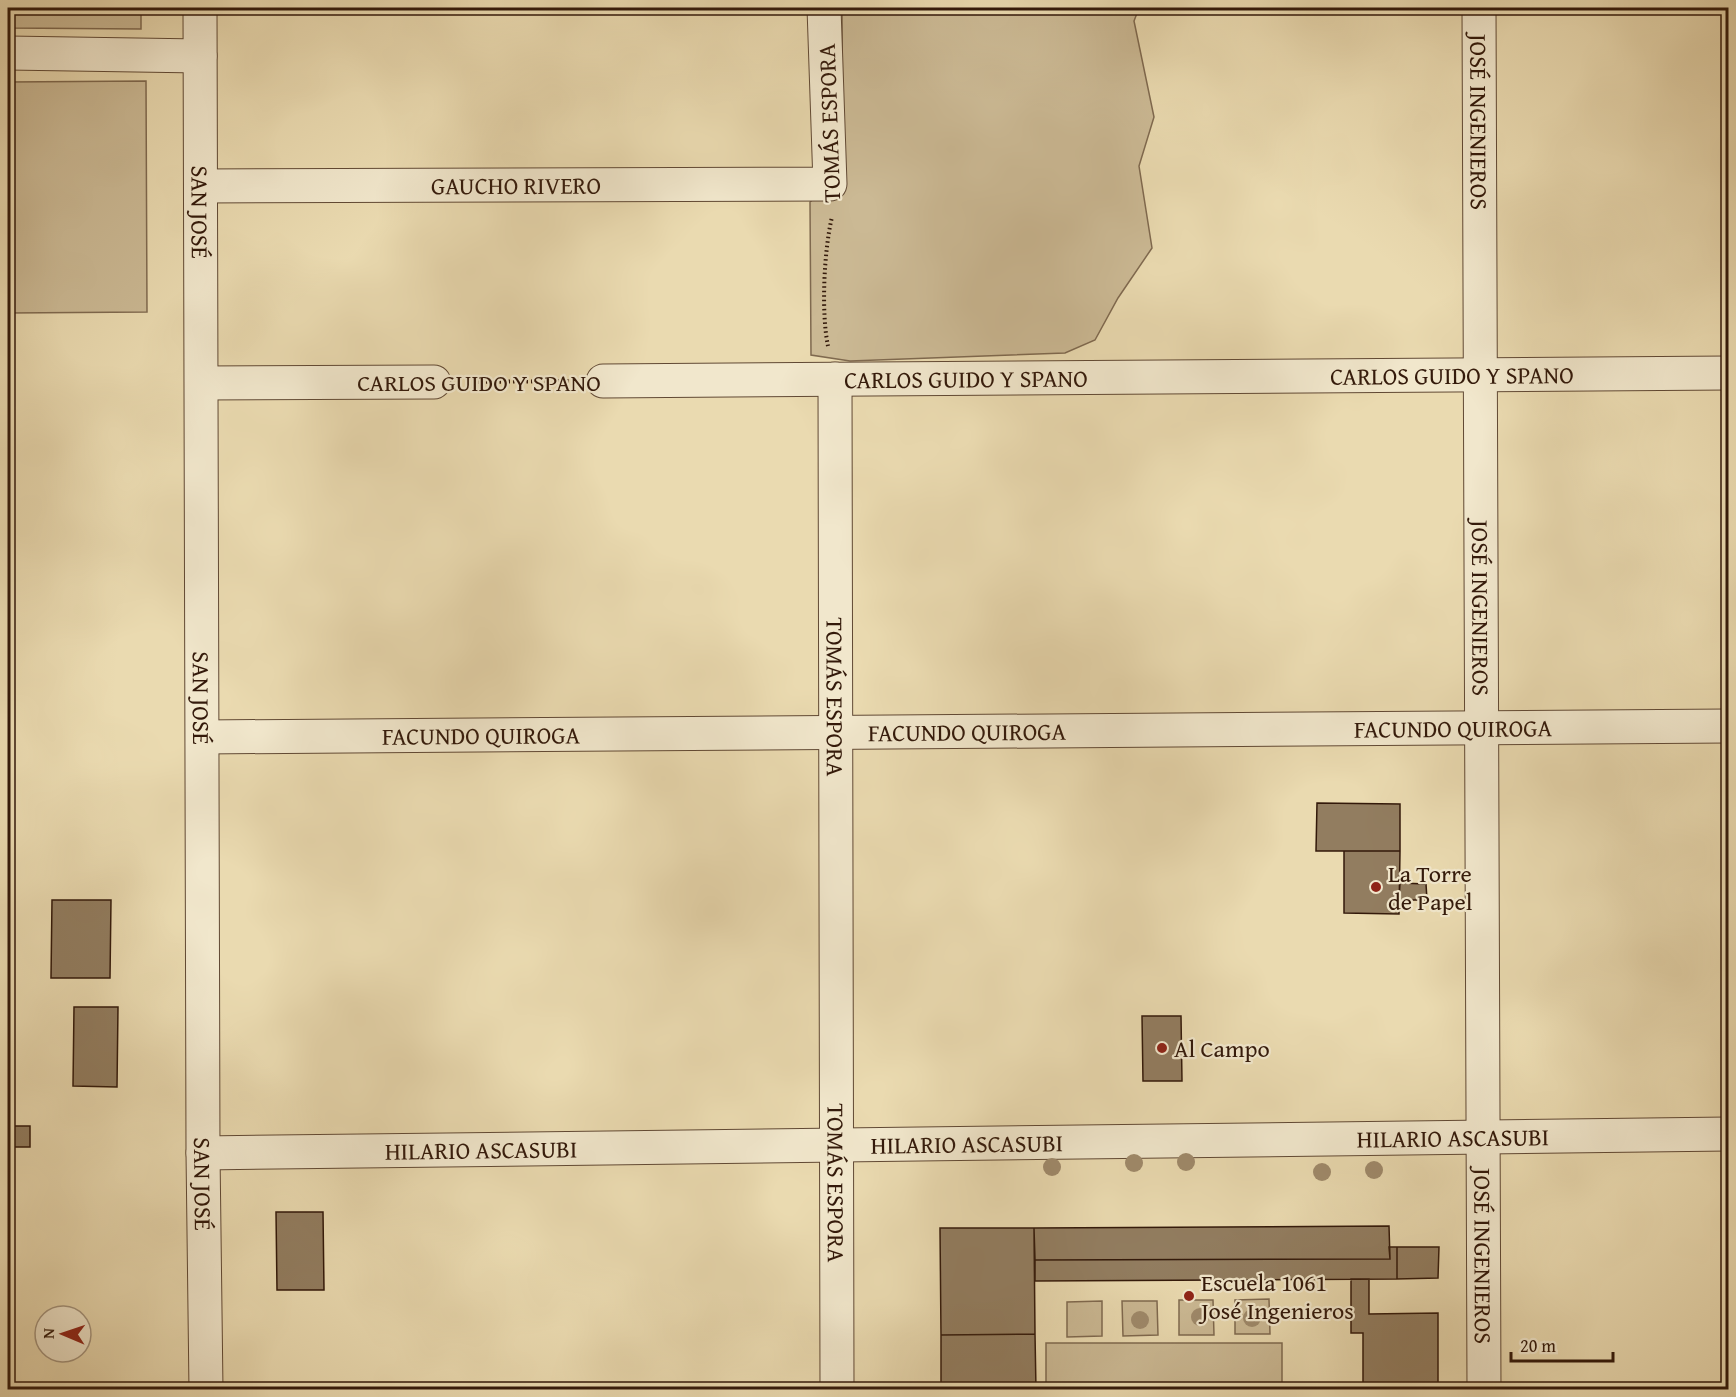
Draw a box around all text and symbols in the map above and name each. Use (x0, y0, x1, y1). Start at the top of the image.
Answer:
street label: JOSÉ INGENIEROS (1462, 31, 1497, 210)
street label: TOMÁS ESPORA (809, 43, 849, 203)
street label: SAN JOSÉ (183, 165, 218, 259)
street label: GAUCHO RIVERO (431, 167, 601, 203)
street label: CARLOS GUIDO Y SPANO (1330, 357, 1574, 393)
street label: CARLOS GUIDO Y SPANO (844, 360, 1088, 397)
street label: CARLOS GUIDO Y SPANO (357, 365, 601, 400)
street label: JOSÉ INGENIEROS (1463, 517, 1499, 696)
street label: TOMÁS ESPORA (818, 617, 853, 777)
street label: SAN JOSÉ (184, 651, 219, 745)
street label: FACUNDO QUIROGA (1354, 710, 1553, 746)
street label: FACUNDO QUIROGA (868, 713, 1067, 750)
street label: FACUNDO QUIROGA (382, 717, 581, 753)
place label: La Torre de Papel (1388, 856, 1473, 919)
marker: La Torre de Papel (1369, 880, 1383, 894)
place label: Al Campo (1174, 1031, 1270, 1066)
marker: Al Campo (1155, 1041, 1169, 1055)
street label: TOMÁS ESPORA (819, 1103, 854, 1263)
street label: HILARIO ASCASUBI (1356, 1119, 1549, 1156)
street label: HILARIO ASCASUBI (871, 1125, 1063, 1162)
street label: HILARIO ASCASUBI (385, 1131, 577, 1168)
street label: SAN JOSÉ (185, 1137, 221, 1231)
street label: JOSÉ INGENIEROS (1466, 1165, 1501, 1344)
place label: Escuela 1061 José Ingenieros (1198, 1265, 1354, 1328)
marker: Escuela 1061 José Ingenieros (1182, 1289, 1196, 1303)
north arrow (33, 1304, 93, 1364)
scale bar (1511, 1325, 1613, 1363)
text: N (36, 1327, 60, 1339)
text: 20 m (1520, 1332, 1556, 1359)

